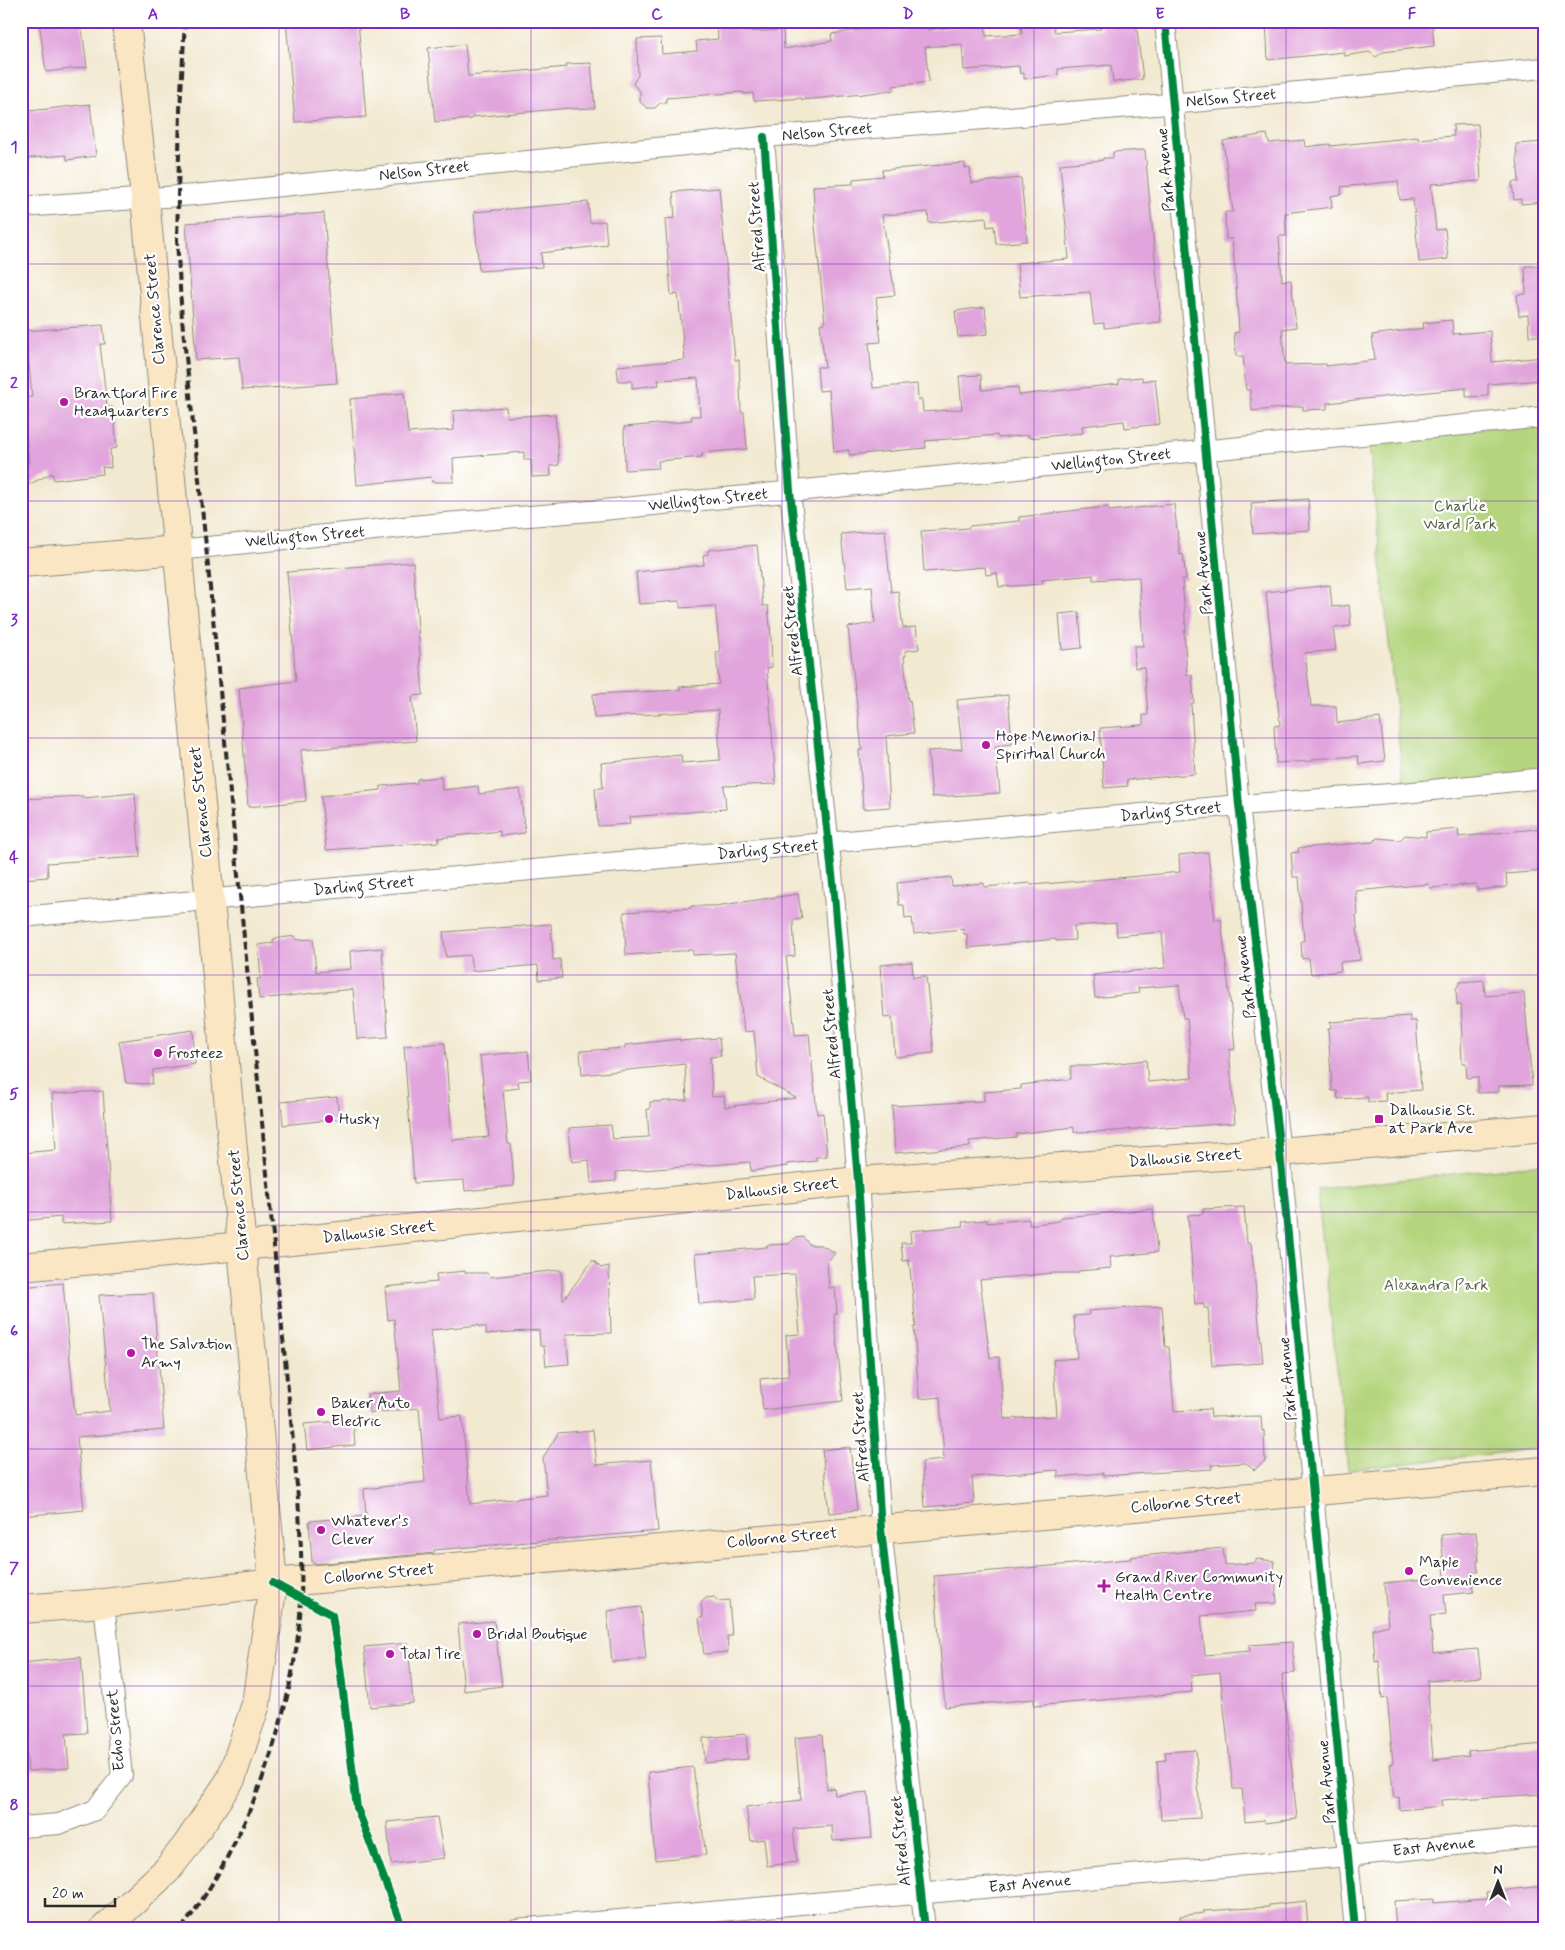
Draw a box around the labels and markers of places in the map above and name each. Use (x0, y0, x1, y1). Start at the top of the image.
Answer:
place label: Brantford Fire Headquarters (74, 383, 178, 422)
marker: Brantford Fire Headquarters (58, 396, 70, 408)
place label: Hope Memorial Spiritual Church (996, 726, 1106, 765)
marker: Hope Memorial Spiritual Church (980, 739, 992, 751)
place label: Frosteez (168, 1043, 223, 1064)
marker: Frosteez (152, 1047, 164, 1059)
place label: Dalhousie St. at Park Ave (1389, 1100, 1475, 1139)
place label: Husky (339, 1109, 380, 1130)
marker: Husky (323, 1113, 335, 1125)
marker: Dalhousie St. at Park Ave (1373, 1113, 1385, 1125)
place label: The Salvation Army (141, 1334, 232, 1373)
marker: The Salvation Army (125, 1347, 137, 1359)
place label: Baker Auto Electric (331, 1393, 410, 1432)
marker: Baker Auto Electric (315, 1406, 327, 1418)
place label: Whatever's Clever (331, 1511, 408, 1550)
marker: Whatever's Clever (315, 1524, 327, 1536)
place label: Maple Convenience (1419, 1552, 1502, 1591)
marker: Maple Convenience (1403, 1565, 1415, 1577)
place label: Grand River Community Health Centre (1115, 1567, 1283, 1606)
marker: Grand River Community Health Centre (1097, 1579, 1111, 1593)
place label: Bridal Boutique (487, 1624, 587, 1645)
marker: Bridal Boutique (471, 1628, 483, 1640)
place label: Total Tire (400, 1644, 461, 1665)
marker: Total Tire (384, 1648, 396, 1660)

